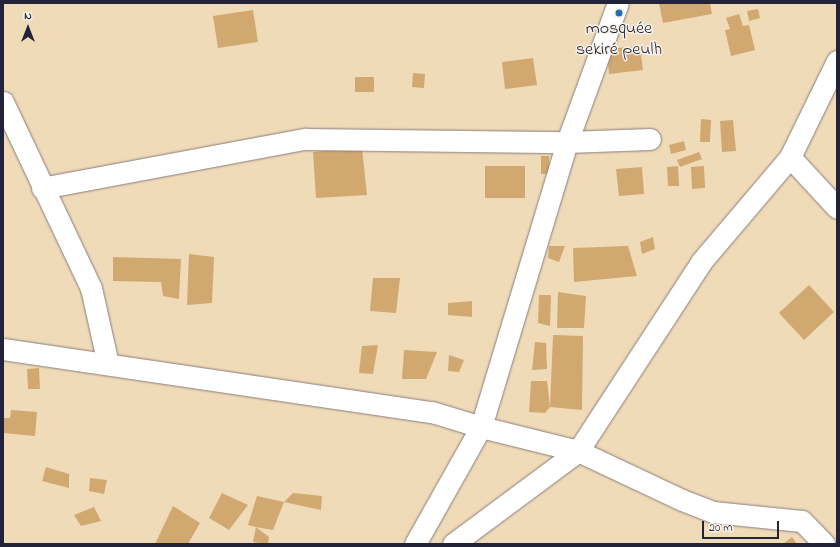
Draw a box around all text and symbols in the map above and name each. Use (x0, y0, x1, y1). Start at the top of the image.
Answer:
north arrow (8, 8, 48, 48)
text: N (24, 8, 32, 24)
marker: mosquée sekiré peulh (614, 8, 624, 18)
place label: mosquée sekiré peulh (576, 19, 662, 62)
scale bar (704, 513, 781, 539)
text: 20 m (709, 519, 732, 537)

